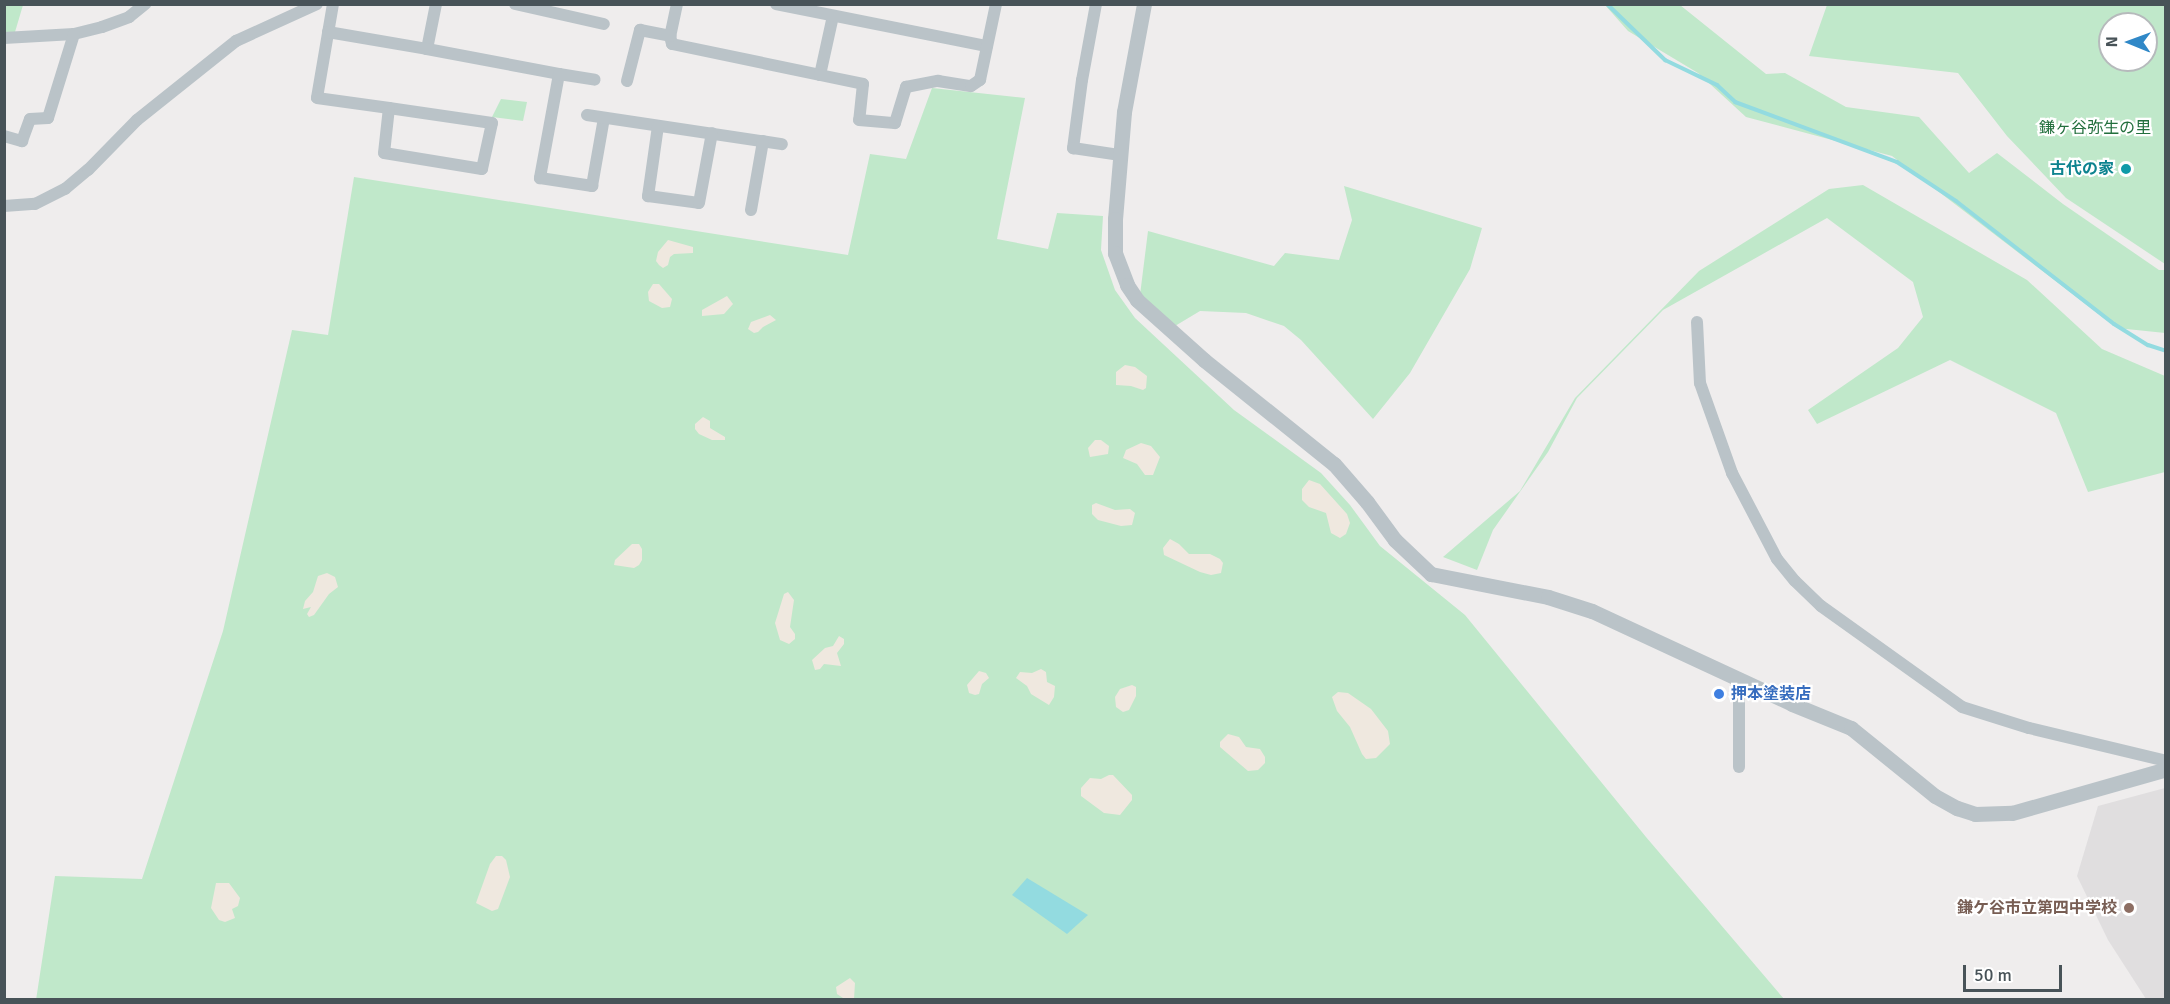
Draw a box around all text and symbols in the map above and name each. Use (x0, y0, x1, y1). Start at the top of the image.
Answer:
north arrow (2098, 12, 2158, 72)
text: N (2102, 36, 2122, 47)
park label: 鎌ヶ谷弥生の里 (2039, 118, 2151, 138)
place label: 古代の家 (2050, 159, 2114, 179)
marker: 古代の家 (2119, 162, 2133, 176)
place label: 押本塗装店 (1731, 684, 1811, 704)
marker: 押本塗装店 (1712, 687, 1726, 701)
place label: 鎌ケ谷市立第四中学校 (1957, 898, 2117, 918)
marker: 鎌ケ谷市立第四中学校 (2122, 901, 2136, 915)
scale bar (1966, 953, 2065, 991)
text: 50 m (1974, 964, 2012, 986)

